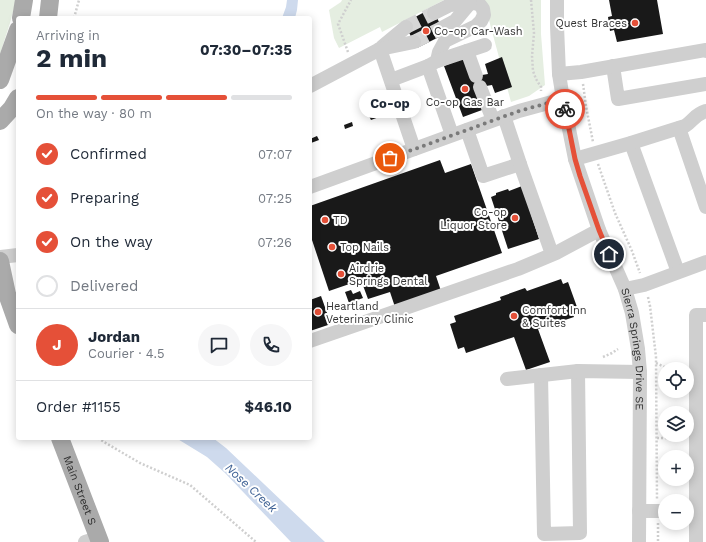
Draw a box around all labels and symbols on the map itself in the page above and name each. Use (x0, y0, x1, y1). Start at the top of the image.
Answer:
place label: Quest Braces (555, 17, 627, 30)
marker: Quest Braces (630, 18, 640, 28)
place label: Co-op Car-Wash (434, 25, 523, 38)
marker: Co-op Car-Wash (421, 26, 431, 36)
marker: Co-op Gas Bar (460, 84, 470, 94)
courier (545, 89, 585, 129)
callout: Co-op (359, 90, 421, 118)
place label: Co-op Gas Bar (426, 96, 505, 109)
pin (373, 141, 407, 175)
place label: Co-op Liquor Store (440, 206, 507, 232)
marker: Co-op Liquor Store (510, 213, 520, 223)
place label: TD (333, 214, 348, 227)
marker: TD (320, 215, 330, 225)
pin (592, 237, 626, 271)
place label: Top Nails (340, 241, 389, 254)
marker: Top Nails (327, 242, 337, 252)
place label: Airdrie Springs Dental (349, 262, 428, 288)
marker: Airdrie Springs Dental (336, 269, 346, 279)
street label: Sierra Springs Drive SE (618, 287, 646, 410)
place label: Heartland Veterinary Clinic (326, 300, 414, 326)
place label: Comfort Inn & Suites (522, 304, 587, 330)
marker: Heartland Veterinary Clinic (313, 307, 323, 317)
marker: Comfort Inn & Suites (509, 311, 519, 321)
street label: Main Street S (60, 454, 99, 527)
water label: Nose Creek (222, 461, 280, 516)

